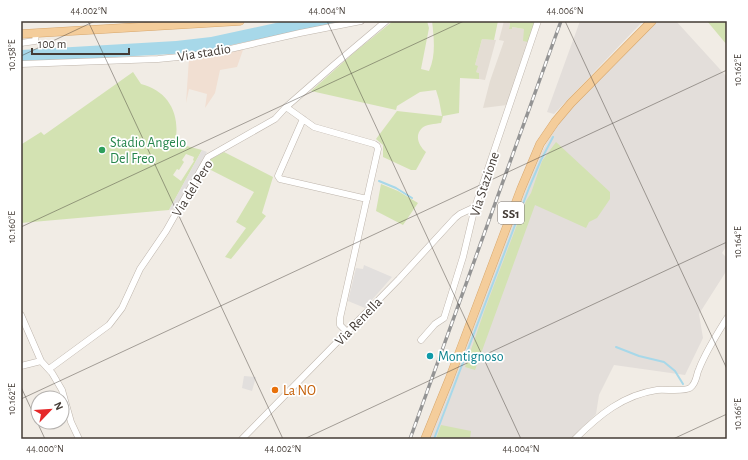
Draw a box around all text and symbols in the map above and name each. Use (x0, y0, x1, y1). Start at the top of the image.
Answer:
text: 44.002°N (71, 6, 107, 16)
text: 44.004°N (308, 6, 346, 16)
text: 44.006°N (547, 6, 583, 16)
scale bar (32, 30, 129, 56)
text: 100 m (38, 38, 66, 50)
text: 10.158°E (7, 39, 17, 71)
street label: Via stadio (177, 42, 232, 64)
text: 10.162°E (733, 54, 743, 86)
place label: Stadio Angelo Del Freo (110, 136, 186, 166)
marker: Stadio Angelo Del Freo (97, 145, 107, 155)
street label: Via Stazione (468, 150, 502, 218)
street label: Via del Pero (170, 158, 216, 219)
road number: SS1 (498, 202, 524, 224)
text: 10.160°E (7, 211, 17, 243)
text: 10.164°E (733, 226, 743, 258)
street label: Via Renella (333, 295, 385, 348)
place label: Montignoso (438, 350, 504, 364)
marker: Montignoso (425, 351, 435, 361)
text: 10.162°E (7, 383, 17, 415)
place label: La NO (283, 384, 316, 398)
marker: La NO (270, 385, 280, 395)
north arrow (30, 390, 70, 430)
text: 10.166°E (733, 398, 743, 430)
text: N (52, 400, 65, 412)
text: 44.000°N (26, 444, 64, 454)
text: 44.002°N (265, 444, 301, 454)
text: 44.004°N (502, 444, 540, 454)

